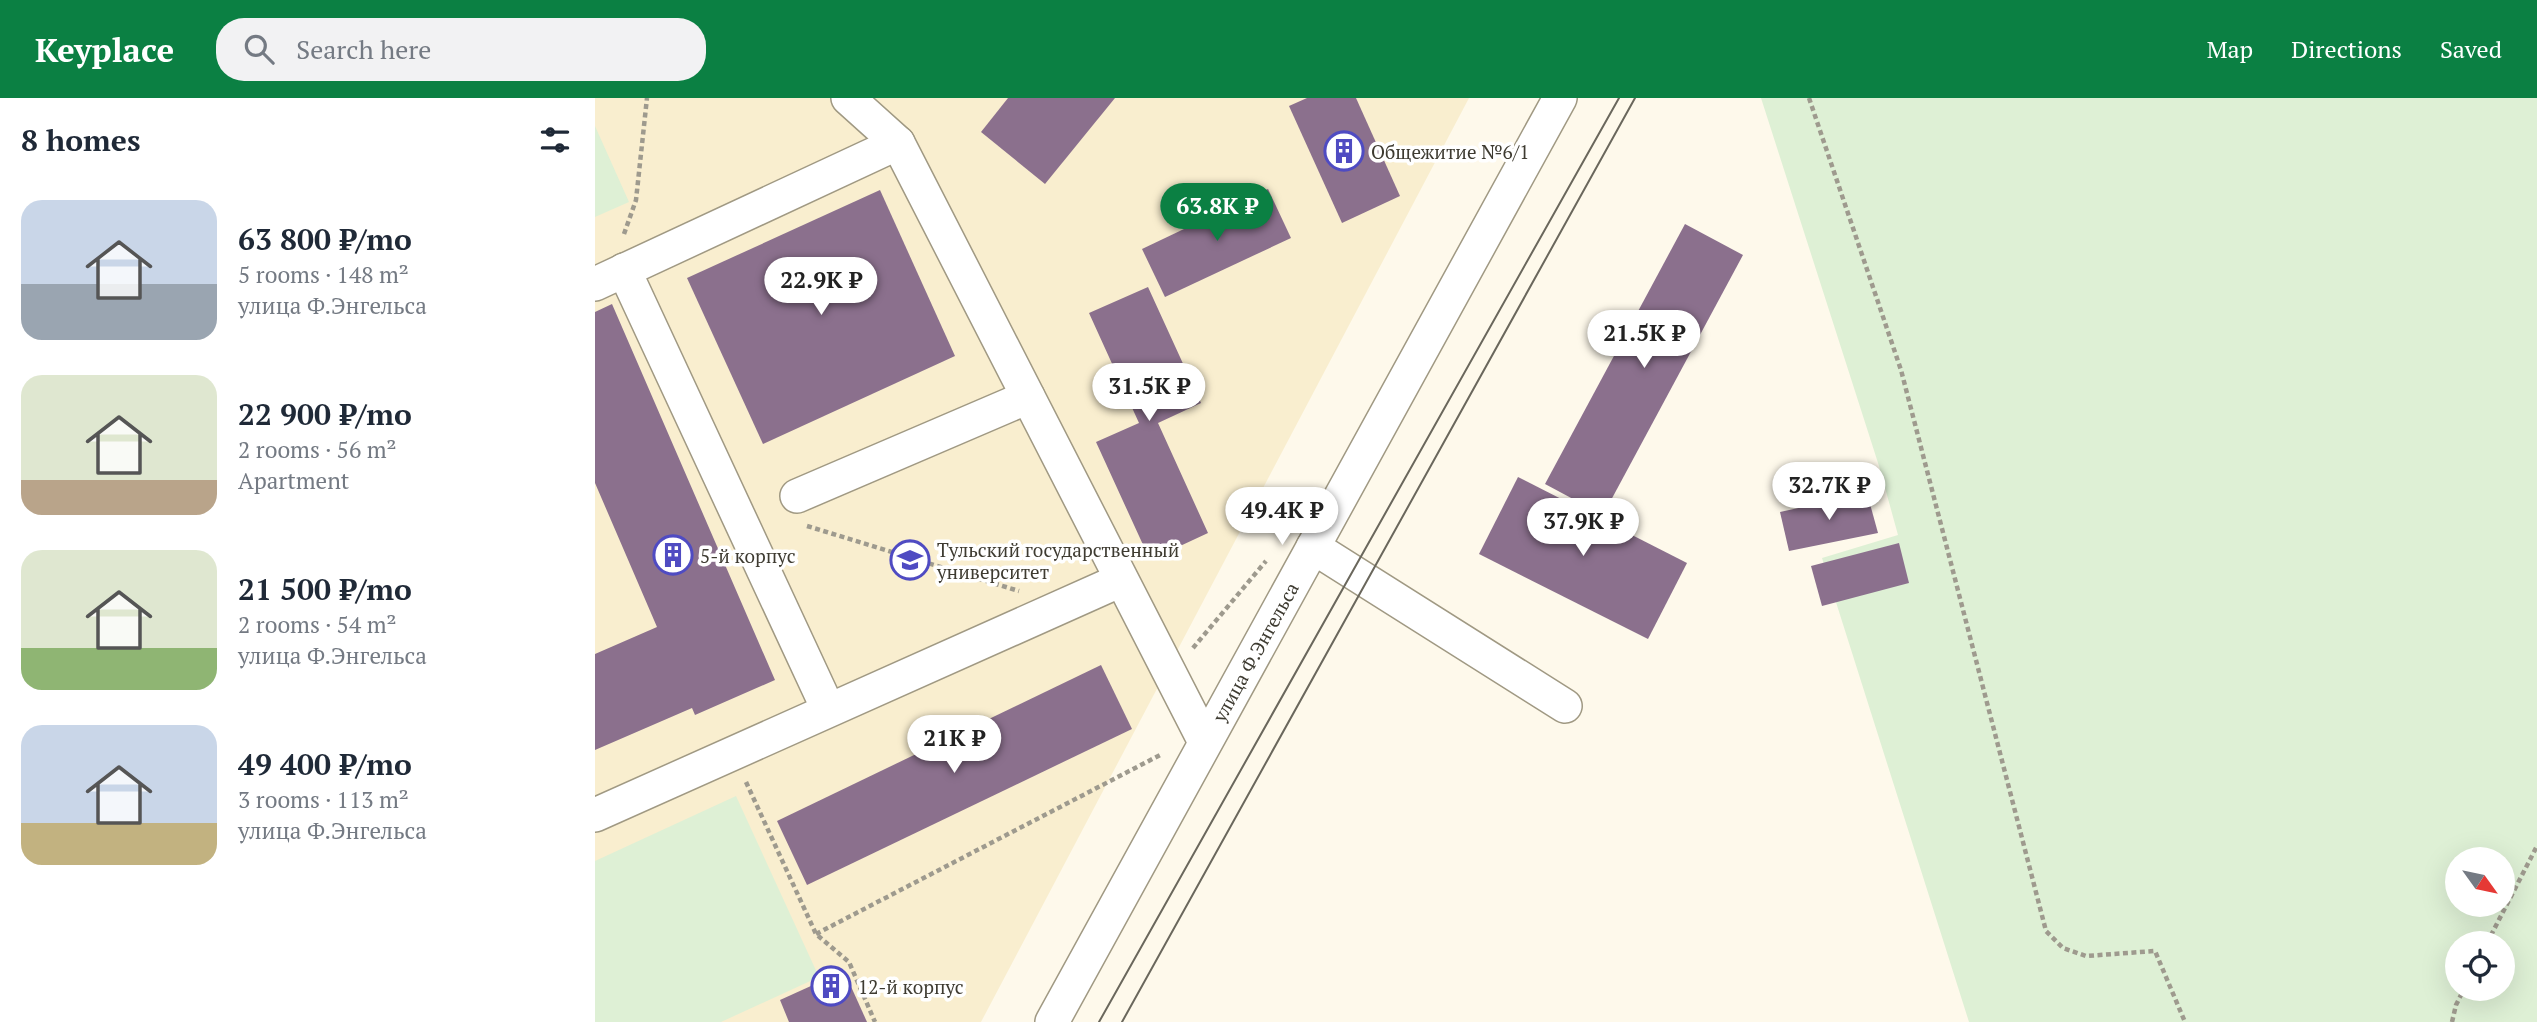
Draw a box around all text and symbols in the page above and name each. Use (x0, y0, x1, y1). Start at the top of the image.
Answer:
search box (216, 18, 706, 81)
text: Keyplace (35, 28, 174, 71)
icon: search (240, 30, 278, 68)
text: Search here (296, 32, 431, 66)
text: Map (2207, 33, 2253, 65)
text: Directions (2291, 33, 2402, 65)
text: Saved (2440, 33, 2502, 65)
text: 8 homes (21, 120, 140, 160)
icon: filters (536, 121, 574, 159)
building icon: Общежитие №6/1 (1323, 130, 1365, 172)
place label: Общежитие №6/1 (1371, 139, 1529, 164)
pin: 63.8K ₽ (1152, 184, 1282, 243)
text: 63.8K ₽ (1176, 190, 1258, 221)
text: 63 800 ₽/mo (238, 219, 412, 259)
icon: home (77, 228, 161, 312)
pin: 22.9K ₽ (756, 258, 886, 317)
text: 5 rooms · 148 m² (238, 259, 409, 290)
text: 22.9K ₽ (780, 264, 862, 295)
text: улица Ф.Энгельса (238, 290, 427, 321)
pin: 21.5K ₽ (1579, 310, 1709, 370)
text: 21.5K ₽ (1603, 317, 1685, 348)
pin: 31.5K ₽ (1084, 364, 1214, 423)
text: 31.5K ₽ (1108, 370, 1190, 401)
text: 22 900 ₽/mo (238, 394, 412, 434)
icon: home (77, 403, 161, 487)
text: 2 rooms · 56 m² (238, 434, 397, 465)
pin: 32.7K ₽ (1764, 462, 1894, 522)
text: Apartment (238, 465, 349, 496)
text: 32.7K ₽ (1788, 469, 1870, 500)
pin: 49.4K ₽ (1217, 488, 1347, 547)
text: 49.4K ₽ (1241, 494, 1323, 525)
pin: 37.9K ₽ (1518, 498, 1648, 558)
text: 37.9K ₽ (1543, 505, 1623, 536)
building icon: 5-й корпус (652, 534, 694, 576)
place label: Тульский государственный университет (936, 537, 1179, 584)
school or university icon: Тульский государственный университет (889, 539, 931, 581)
place label: 5-й корпус (700, 543, 796, 568)
text: 21 500 ₽/mo (238, 569, 412, 609)
street label: улица Ф.Энгельса (1206, 577, 1304, 727)
icon: home (77, 578, 161, 662)
text: 2 rooms · 54 m² (238, 609, 397, 640)
text: улица Ф.Энгельса (238, 640, 427, 671)
pin: 21K ₽ (905, 716, 1003, 775)
text: 21K ₽ (923, 722, 985, 753)
text: 49 400 ₽/mo (238, 744, 412, 784)
icon: home (77, 753, 161, 837)
text: 3 rooms · 113 m² (238, 784, 409, 815)
text: улица Ф.Энгельса (238, 815, 427, 846)
north arrow (2445, 847, 2515, 917)
map controls (2445, 847, 2515, 1001)
button: locate (2445, 931, 2515, 1001)
building icon: 12-й корпус (810, 965, 852, 1007)
place label: 12-й корпус (858, 974, 964, 999)

